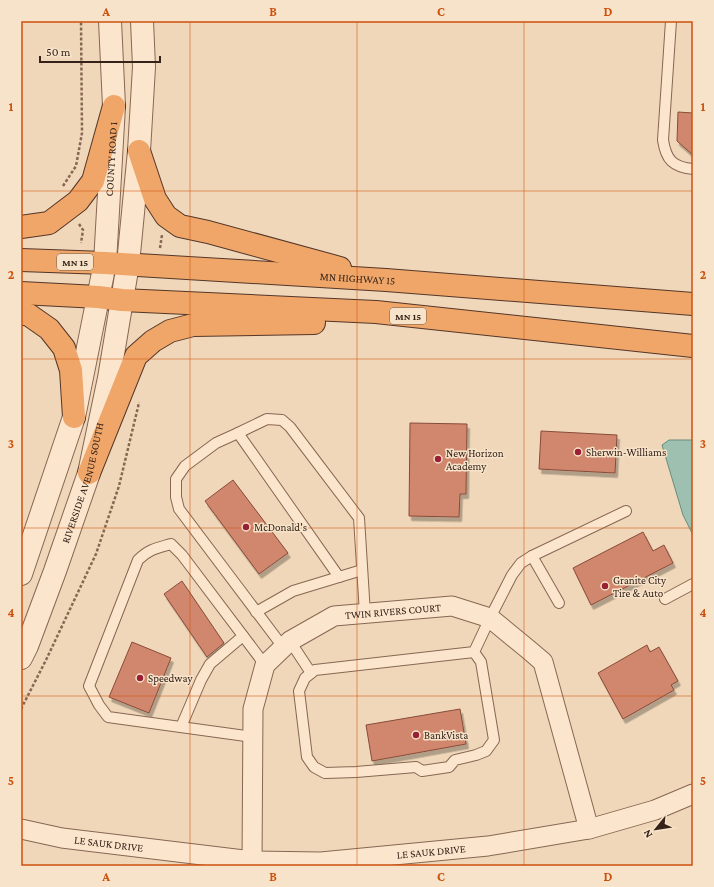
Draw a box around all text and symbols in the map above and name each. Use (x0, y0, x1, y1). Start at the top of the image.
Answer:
text: A (101, 4, 110, 19)
text: B (269, 4, 277, 19)
text: C (437, 4, 445, 19)
text: D (604, 4, 613, 19)
scale bar (40, 38, 160, 64)
text: 50 m (46, 45, 71, 59)
text: 1 (9, 99, 14, 114)
text: 1 (701, 99, 706, 114)
street label: COUNTY ROAD 1 (103, 121, 119, 197)
road number: MN 15 (57, 254, 93, 270)
text: 2 (8, 267, 15, 282)
text: 2 (700, 267, 707, 282)
street label: MN HIGHWAY 15 (319, 270, 396, 287)
road number: MN 15 (390, 308, 426, 324)
street label: RIVERSIDE AVENUE SOUTH (59, 421, 105, 545)
text: 3 (8, 436, 14, 451)
text: 3 (700, 436, 706, 451)
place label: Sherwin-Williams (586, 446, 666, 458)
place label: New Horizon Academy (446, 447, 504, 473)
marker: Sherwin-Williams (573, 447, 583, 457)
marker: New Horizon Academy (433, 454, 443, 464)
place label: McDonald's (254, 521, 307, 533)
marker: McDonald's (241, 522, 251, 532)
place label: Granite City Tire & Auto (613, 574, 667, 599)
marker: Granite City Tire & Auto (600, 581, 610, 591)
street label: TWIN RIVERS COURT (344, 601, 441, 621)
text: 4 (7, 605, 15, 620)
text: 4 (699, 605, 707, 620)
place label: Speedway (148, 672, 193, 685)
marker: Speedway (135, 673, 145, 683)
place label: BankVista (424, 729, 468, 741)
marker: BankVista (411, 730, 421, 740)
text: 5 (8, 773, 14, 788)
text: 5 (700, 773, 706, 788)
north arrow (636, 809, 676, 849)
text: N (640, 827, 654, 840)
street label: LE SAUK DRIVE (73, 834, 144, 854)
street label: LE SAUK DRIVE (396, 842, 466, 861)
text: A (101, 869, 110, 884)
text: B (269, 869, 277, 884)
text: C (437, 869, 445, 884)
text: D (604, 869, 613, 884)

